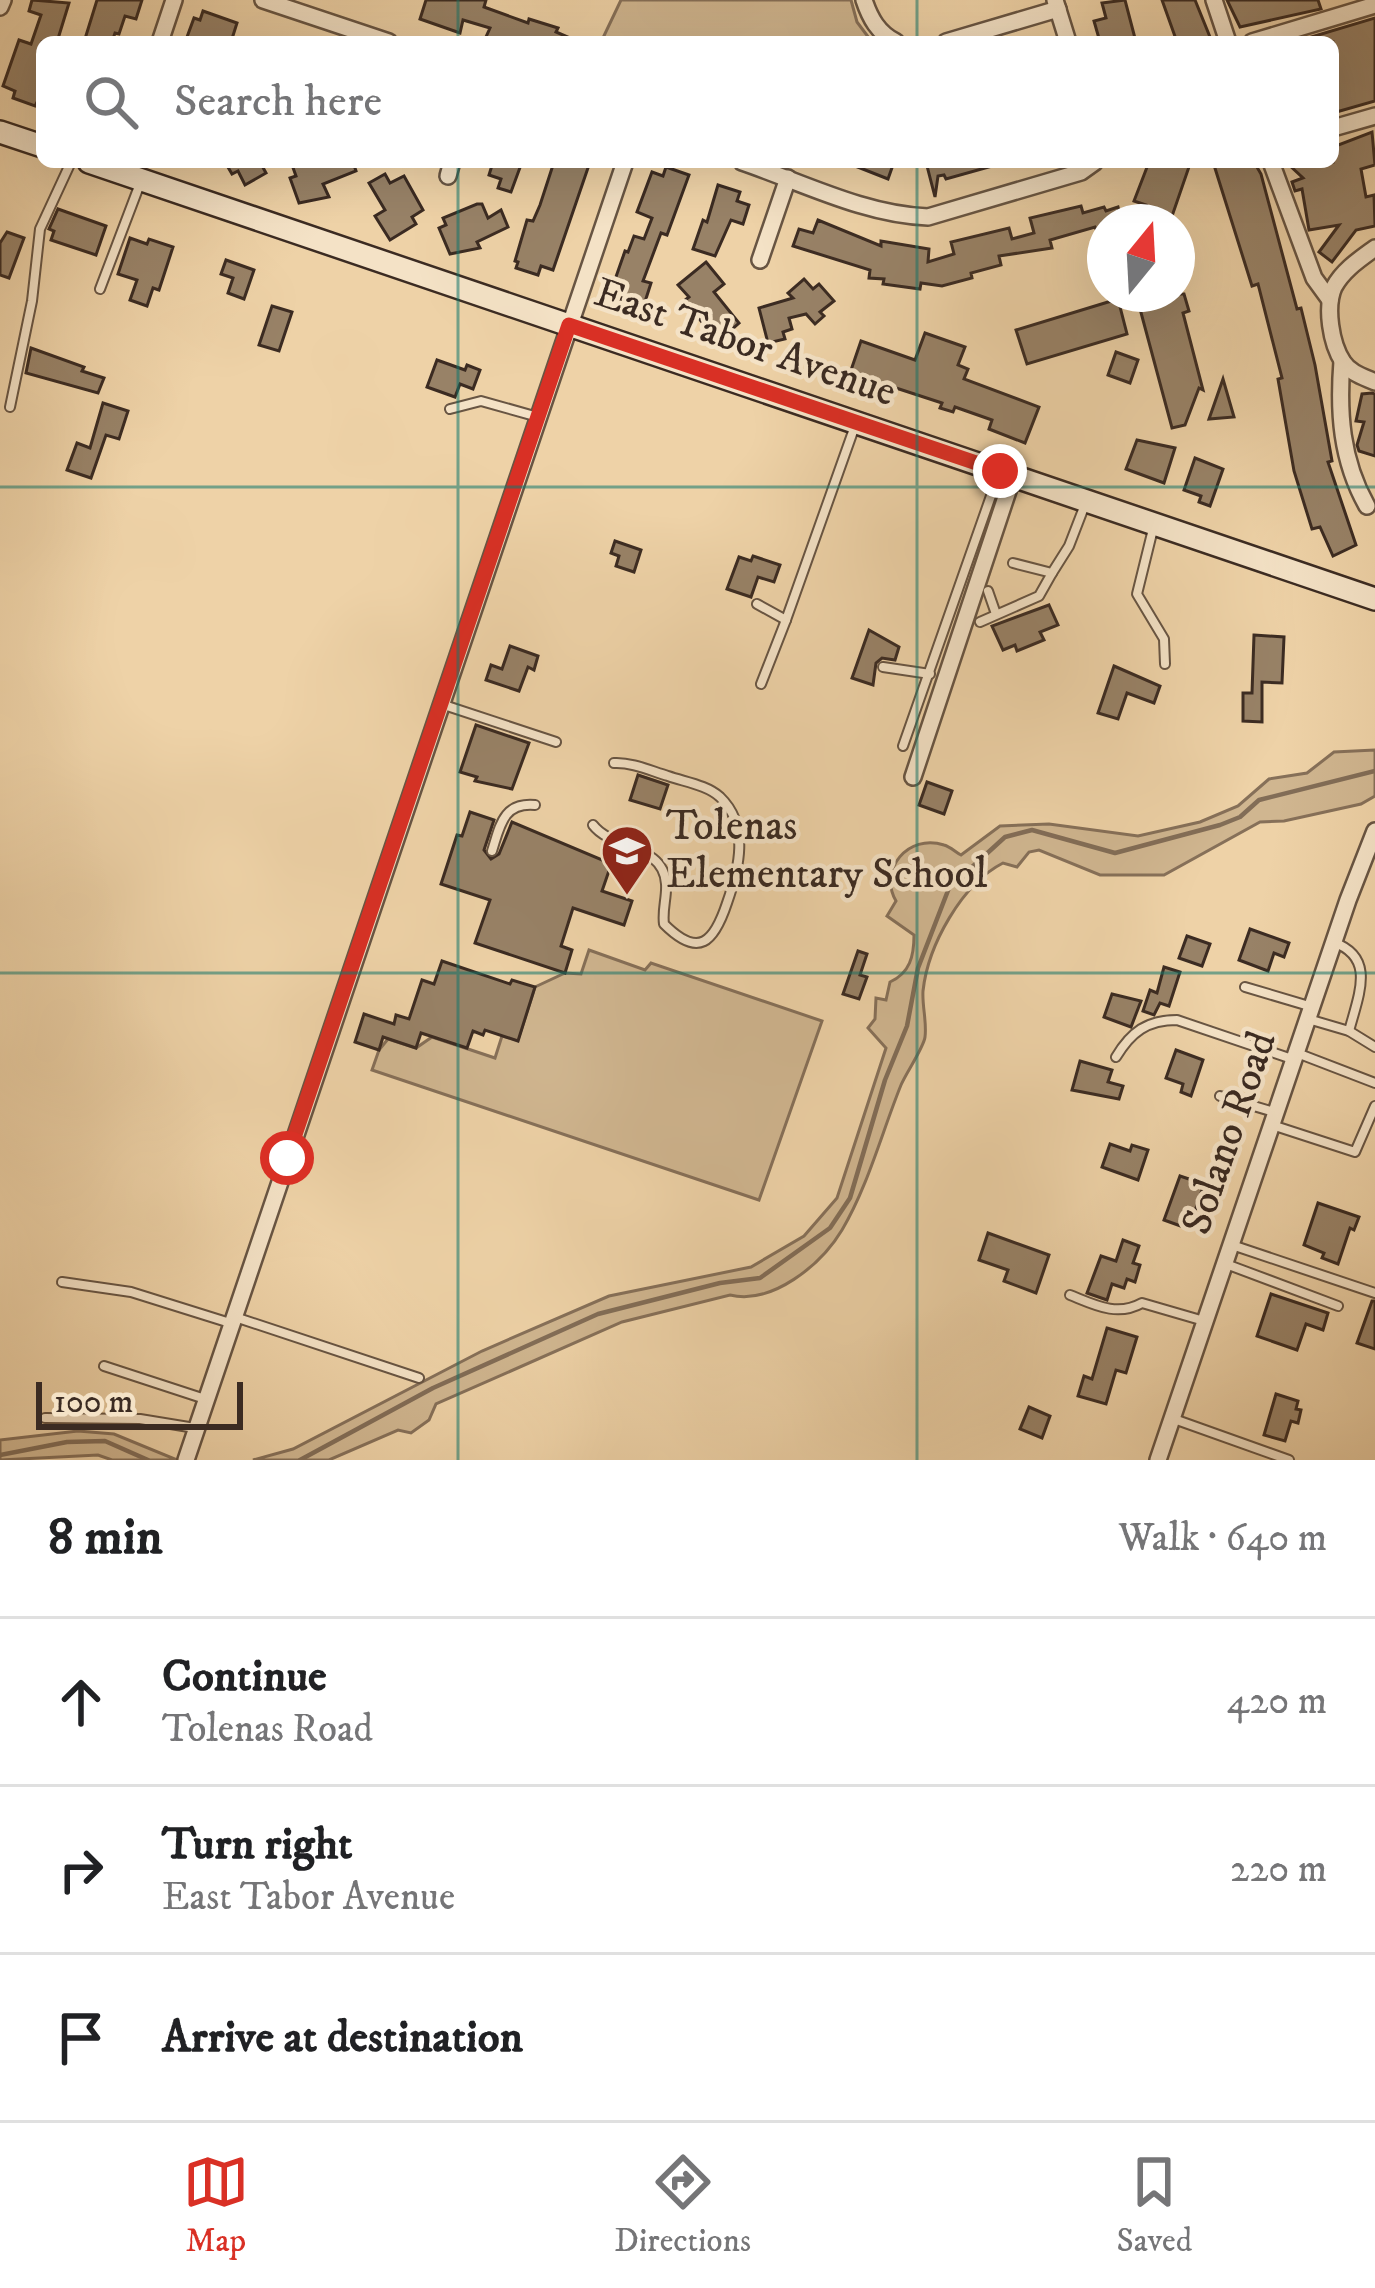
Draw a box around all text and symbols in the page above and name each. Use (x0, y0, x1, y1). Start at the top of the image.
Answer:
search box (36, 36, 1339, 168)
icon: search (78, 69, 144, 135)
text: Search here (174, 74, 382, 130)
north arrow (1087, 204, 1195, 312)
street label: East Tabor Avenue (587, 267, 903, 419)
route end (973, 444, 1027, 498)
place label: Tolenas Elementary School (666, 801, 988, 901)
school or university icon: Tolenas Elementary School (599, 823, 655, 897)
street label: Solano Road (1171, 1025, 1289, 1241)
route start (260, 1131, 314, 1185)
scale bar (36, 1376, 243, 1429)
text: 100 m (54, 1382, 133, 1423)
text: 8 min (48, 1506, 163, 1570)
text: Walk · 640 m (1118, 1514, 1327, 1563)
text: Continue (162, 1649, 327, 1705)
icon: ahead (48, 1669, 114, 1735)
text: 420 m (1227, 1677, 1327, 1726)
text: Tolenas Road (162, 1705, 373, 1754)
text: Turn right (162, 1817, 352, 1873)
icon: right (48, 1837, 114, 1903)
text: 220 m (1230, 1845, 1327, 1894)
text: East Tabor Avenue (162, 1873, 455, 1922)
icon: arrive (48, 2005, 114, 2071)
text: Arrive at destination (162, 2010, 523, 2066)
tab: Map (183, 2149, 249, 2262)
tab: Directions (614, 2149, 751, 2262)
tab: Saved (1116, 2149, 1192, 2262)

